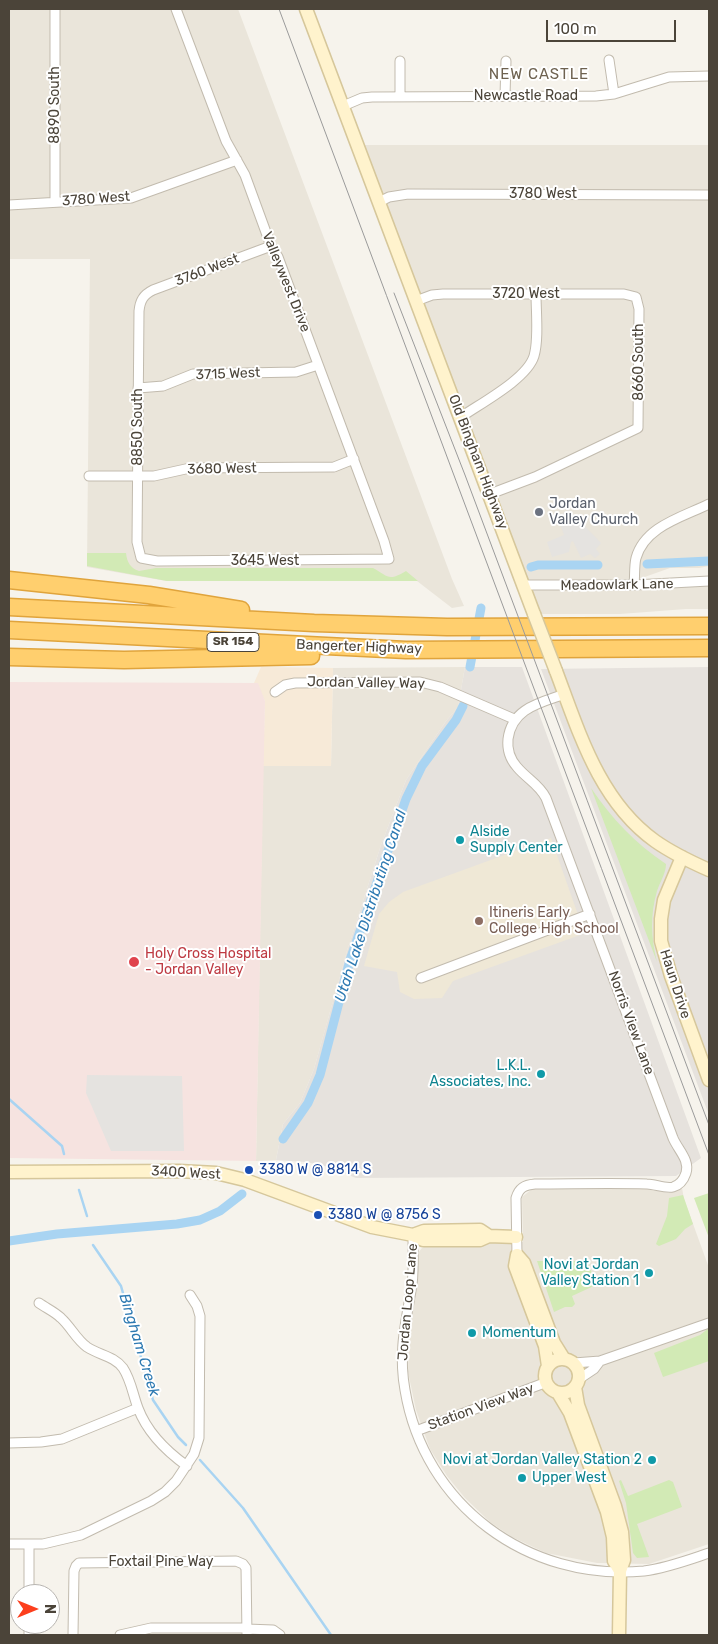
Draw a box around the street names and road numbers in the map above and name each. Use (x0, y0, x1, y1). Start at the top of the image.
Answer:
street label: 8890 South (47, 66, 63, 144)
street label: Newcastle Road (474, 88, 578, 104)
street label: 3780 West (509, 186, 577, 202)
street label: 3780 West (61, 188, 131, 210)
street label: Valleywest Drive (258, 229, 314, 335)
street label: 3760 West (173, 250, 241, 290)
street label: 3720 West (492, 286, 560, 302)
street label: 8660 South (631, 323, 647, 401)
street label: 3715 West (195, 364, 261, 384)
street label: 8850 South (130, 388, 146, 466)
street label: Old Bingham Highway (445, 392, 511, 532)
street label: 3680 West (187, 460, 257, 478)
street label: 3645 West (231, 553, 299, 569)
street label: Meadowlark Lane (560, 576, 674, 594)
road number: SR 154 (207, 632, 259, 652)
street label: Bangerter Highway (296, 636, 422, 658)
street label: Jordan Valley Way (307, 674, 425, 692)
street label: Haun Drive (656, 947, 694, 1021)
street label: Norris View Lane (604, 969, 658, 1077)
street label: 3400 West (151, 1163, 221, 1183)
street label: Jordan Loop Lane (395, 1243, 421, 1361)
street label: Station View Way (426, 1380, 536, 1434)
street label: Foxtail Pine Way (108, 1554, 214, 1570)

